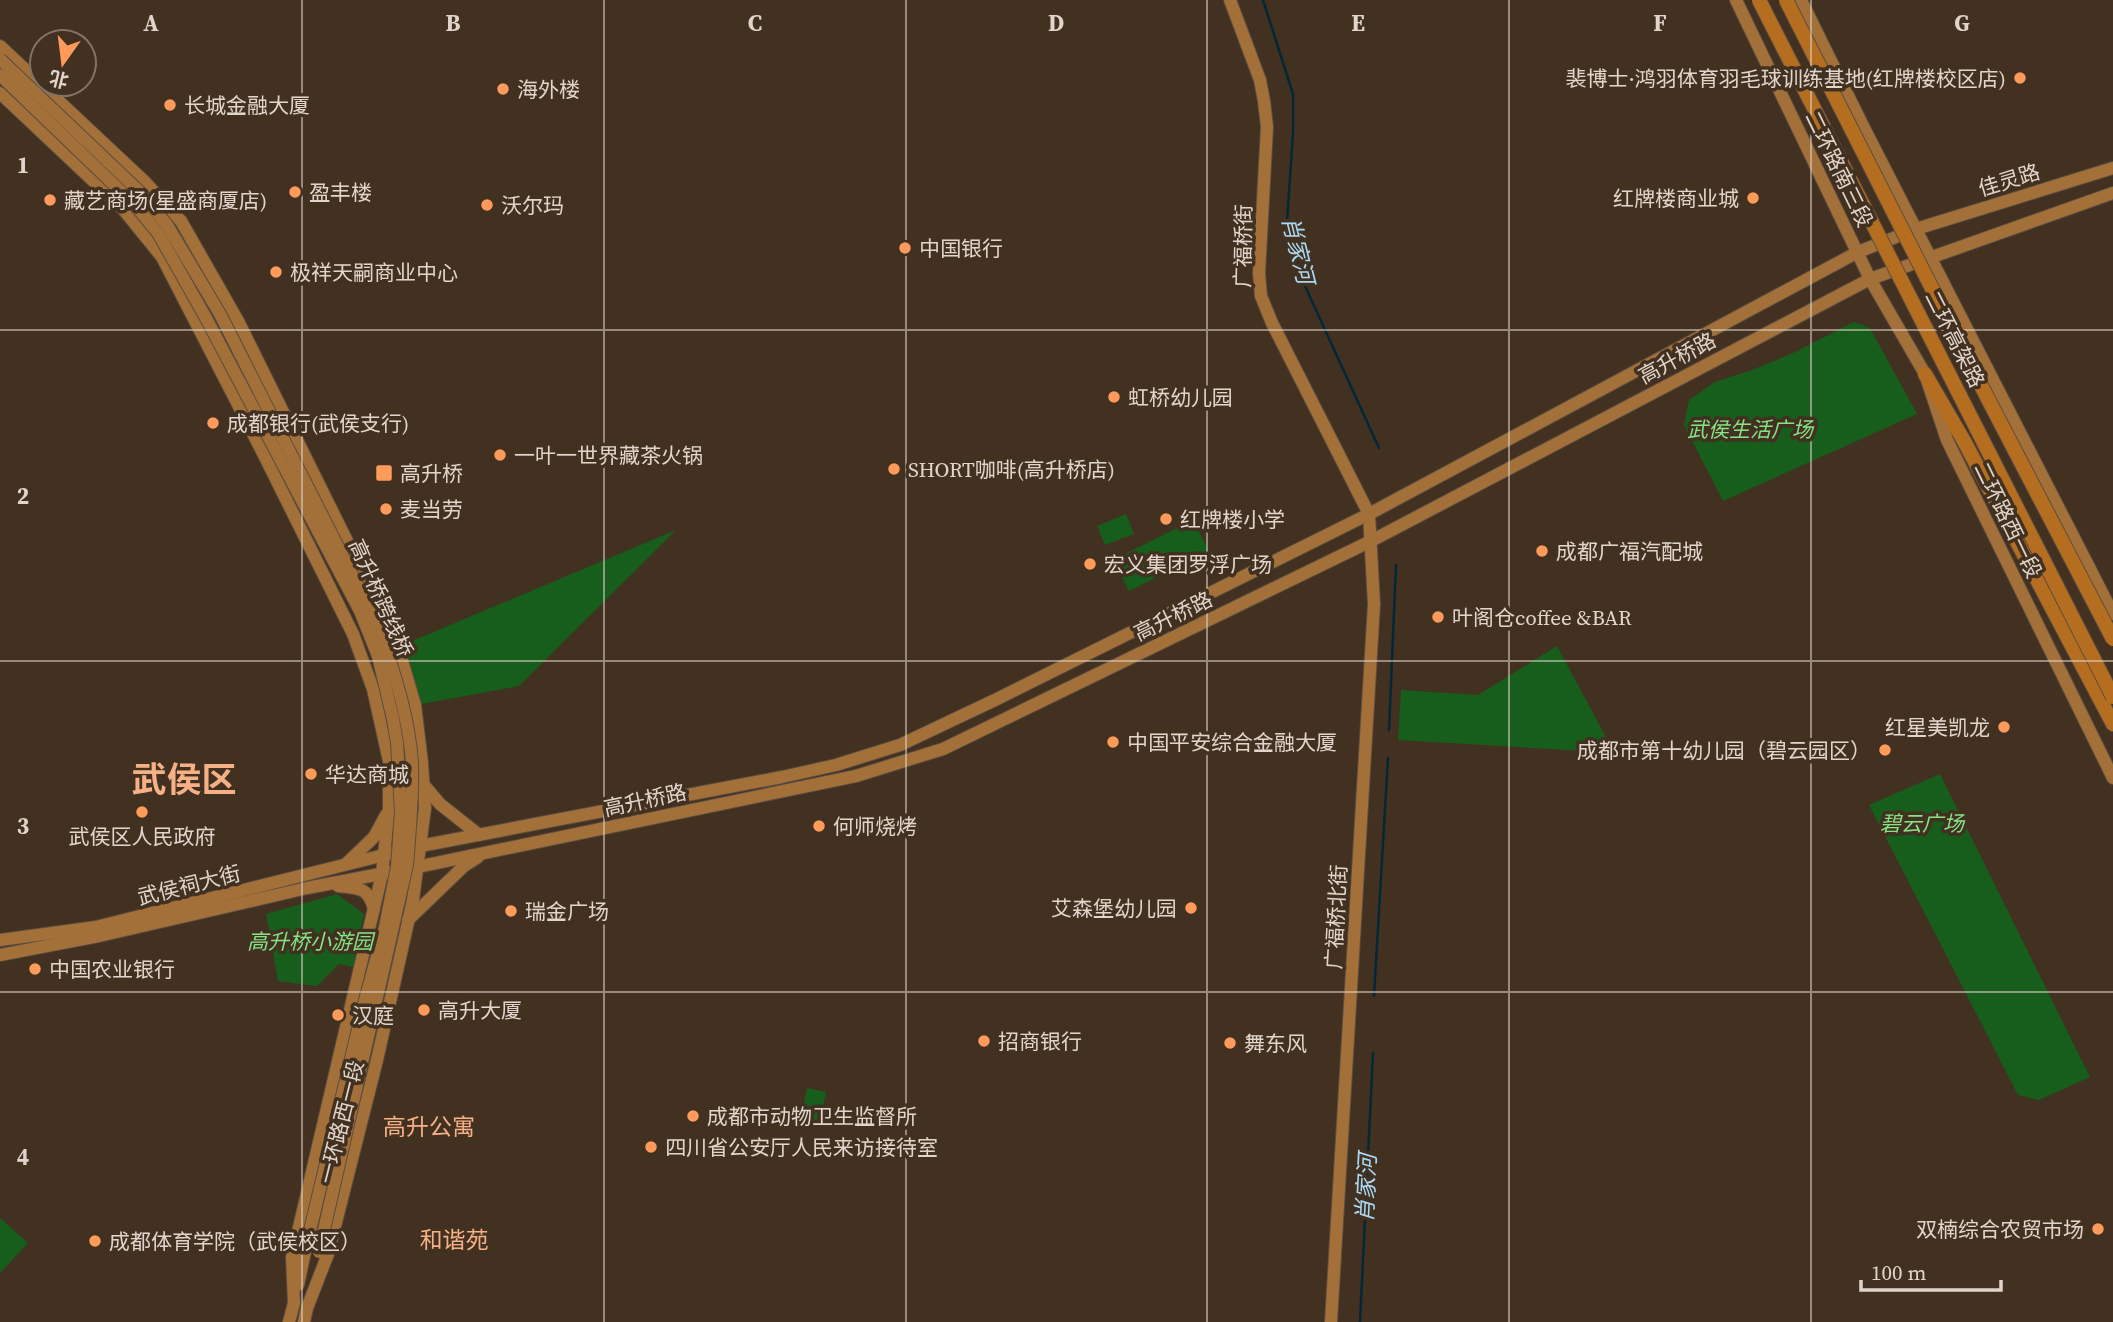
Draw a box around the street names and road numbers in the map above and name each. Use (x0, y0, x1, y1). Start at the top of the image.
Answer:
street label: 二环路南三段 (1798, 106, 1880, 232)
street label: 佳灵路 (1975, 157, 2043, 203)
street label: 广福桥街 (1228, 204, 1258, 288)
street label: 二环高架路 (1918, 286, 1992, 392)
street label: 高升桥路 (1633, 325, 1721, 391)
street label: 二环路西一段 (1967, 457, 2049, 583)
street label: 高升桥跨线桥 (342, 535, 420, 661)
street label: 高升桥路 (1129, 585, 1217, 647)
street label: 高升桥路 (601, 777, 689, 823)
street label: 武侯祠大街 (135, 858, 243, 912)
street label: 广福桥北街 (1319, 864, 1353, 970)
street label: 一环路西一段 (312, 1057, 370, 1187)

